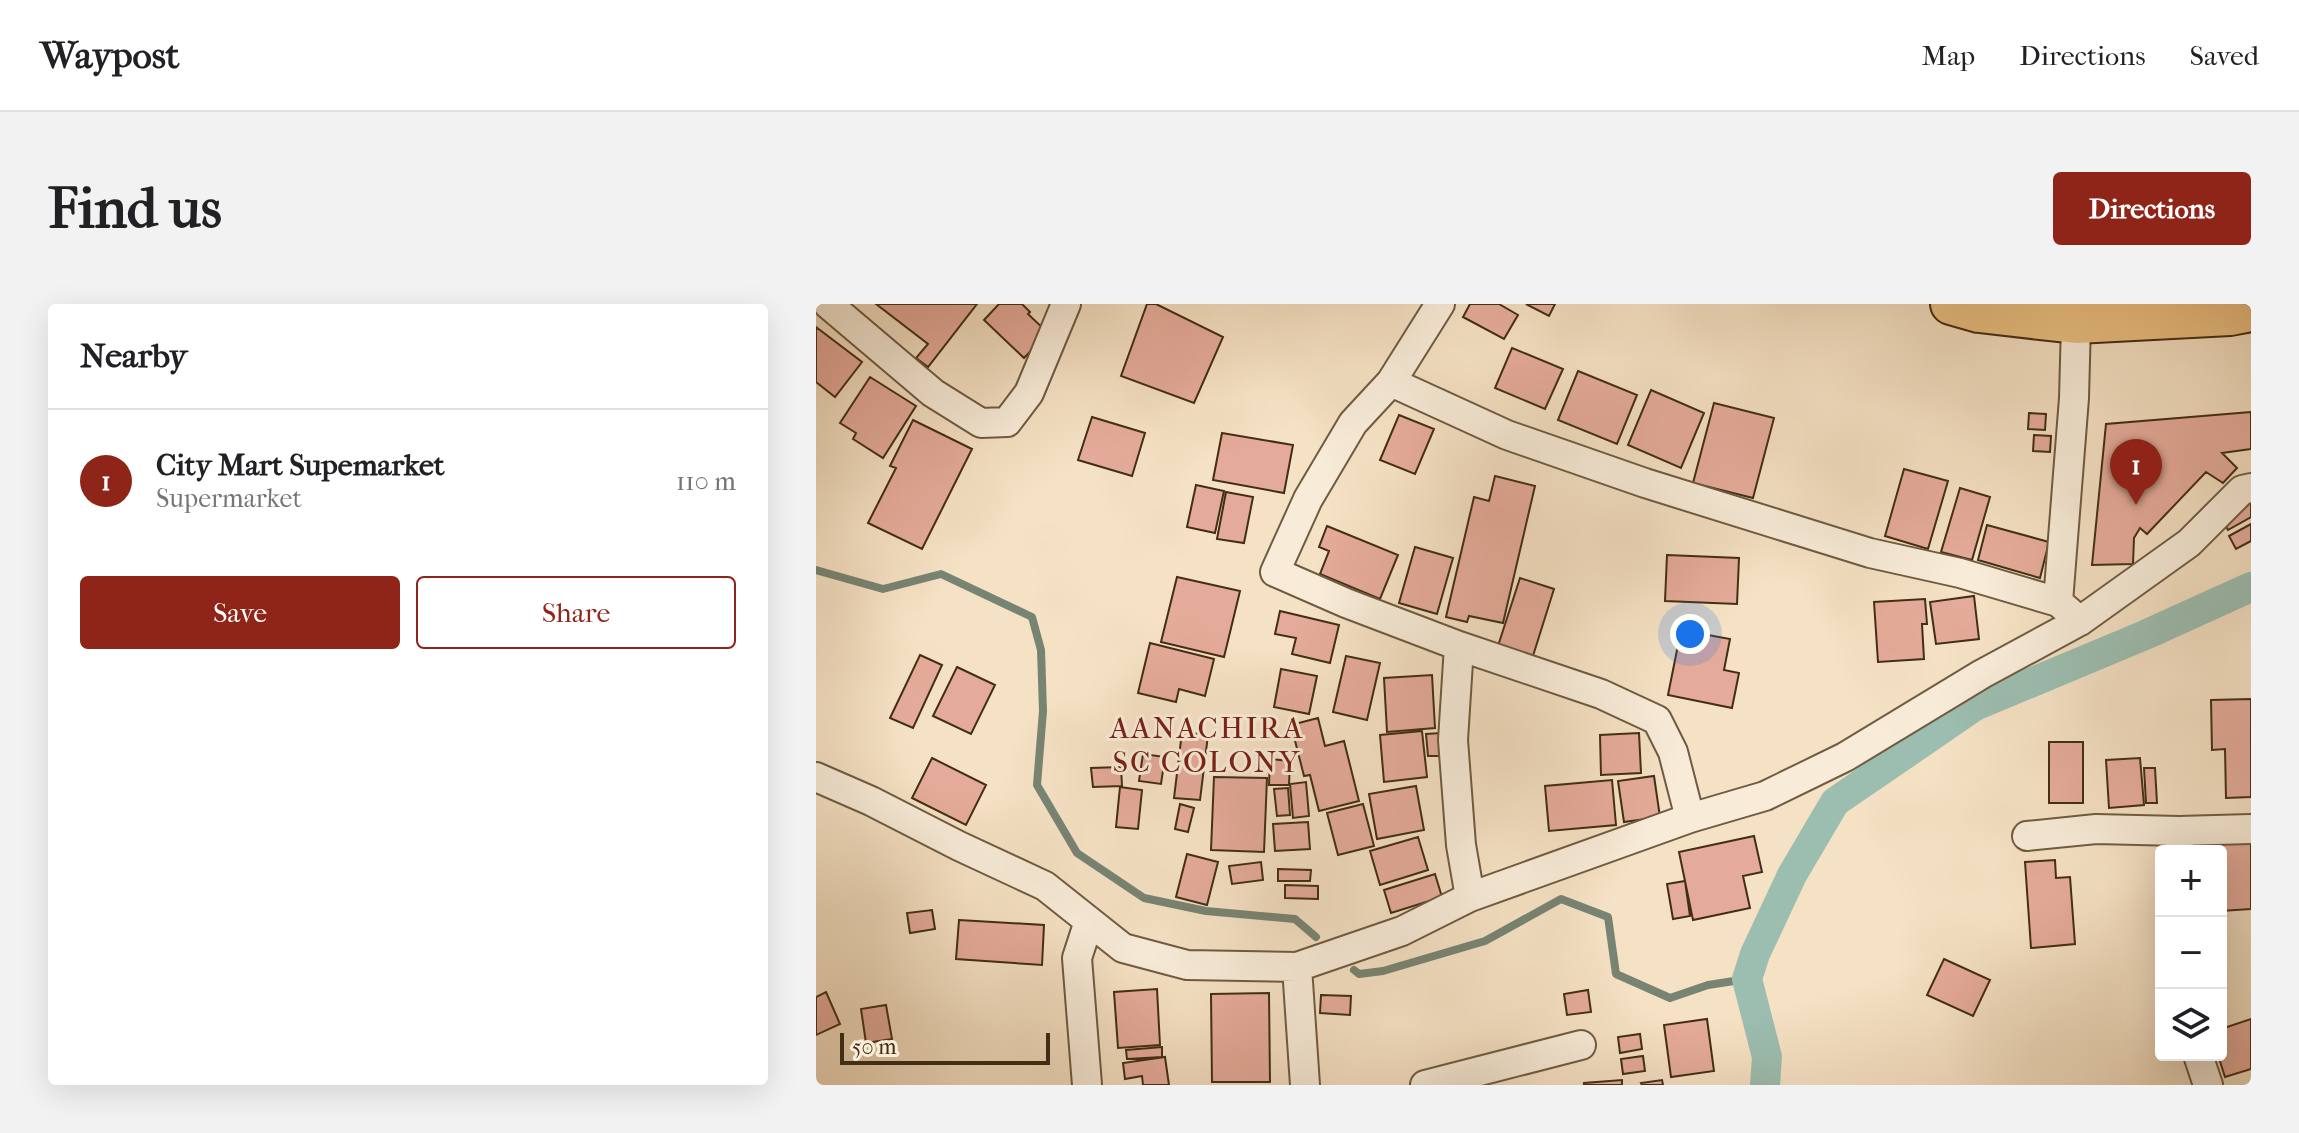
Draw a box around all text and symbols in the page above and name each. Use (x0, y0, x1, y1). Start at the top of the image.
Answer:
text: Waypost (40, 33, 179, 78)
text: Map (1922, 39, 1975, 72)
text: Directions (2019, 39, 2146, 72)
text: Saved (2190, 39, 2259, 72)
button: Directions (2053, 172, 2251, 245)
text: Find us (48, 176, 222, 241)
text: Nearby (80, 336, 187, 376)
pin: 1 (2110, 439, 2162, 505)
text: City Mart Supemarket (156, 448, 445, 483)
text: 1 (101, 466, 111, 497)
text: 110 m (676, 466, 736, 497)
text: Supermarket (156, 483, 302, 514)
button: Save (80, 576, 400, 649)
button: Share (416, 576, 736, 649)
your location (1670, 614, 1710, 654)
district label: AANACHIRA SC COLONY (1109, 711, 1304, 780)
map controls (2155, 845, 2227, 1061)
button: + (2155, 845, 2227, 917)
button: − (2155, 917, 2227, 989)
button: layers (2155, 989, 2227, 1061)
scale bar (840, 1029, 1050, 1065)
text: 50 m (852, 1034, 897, 1060)

